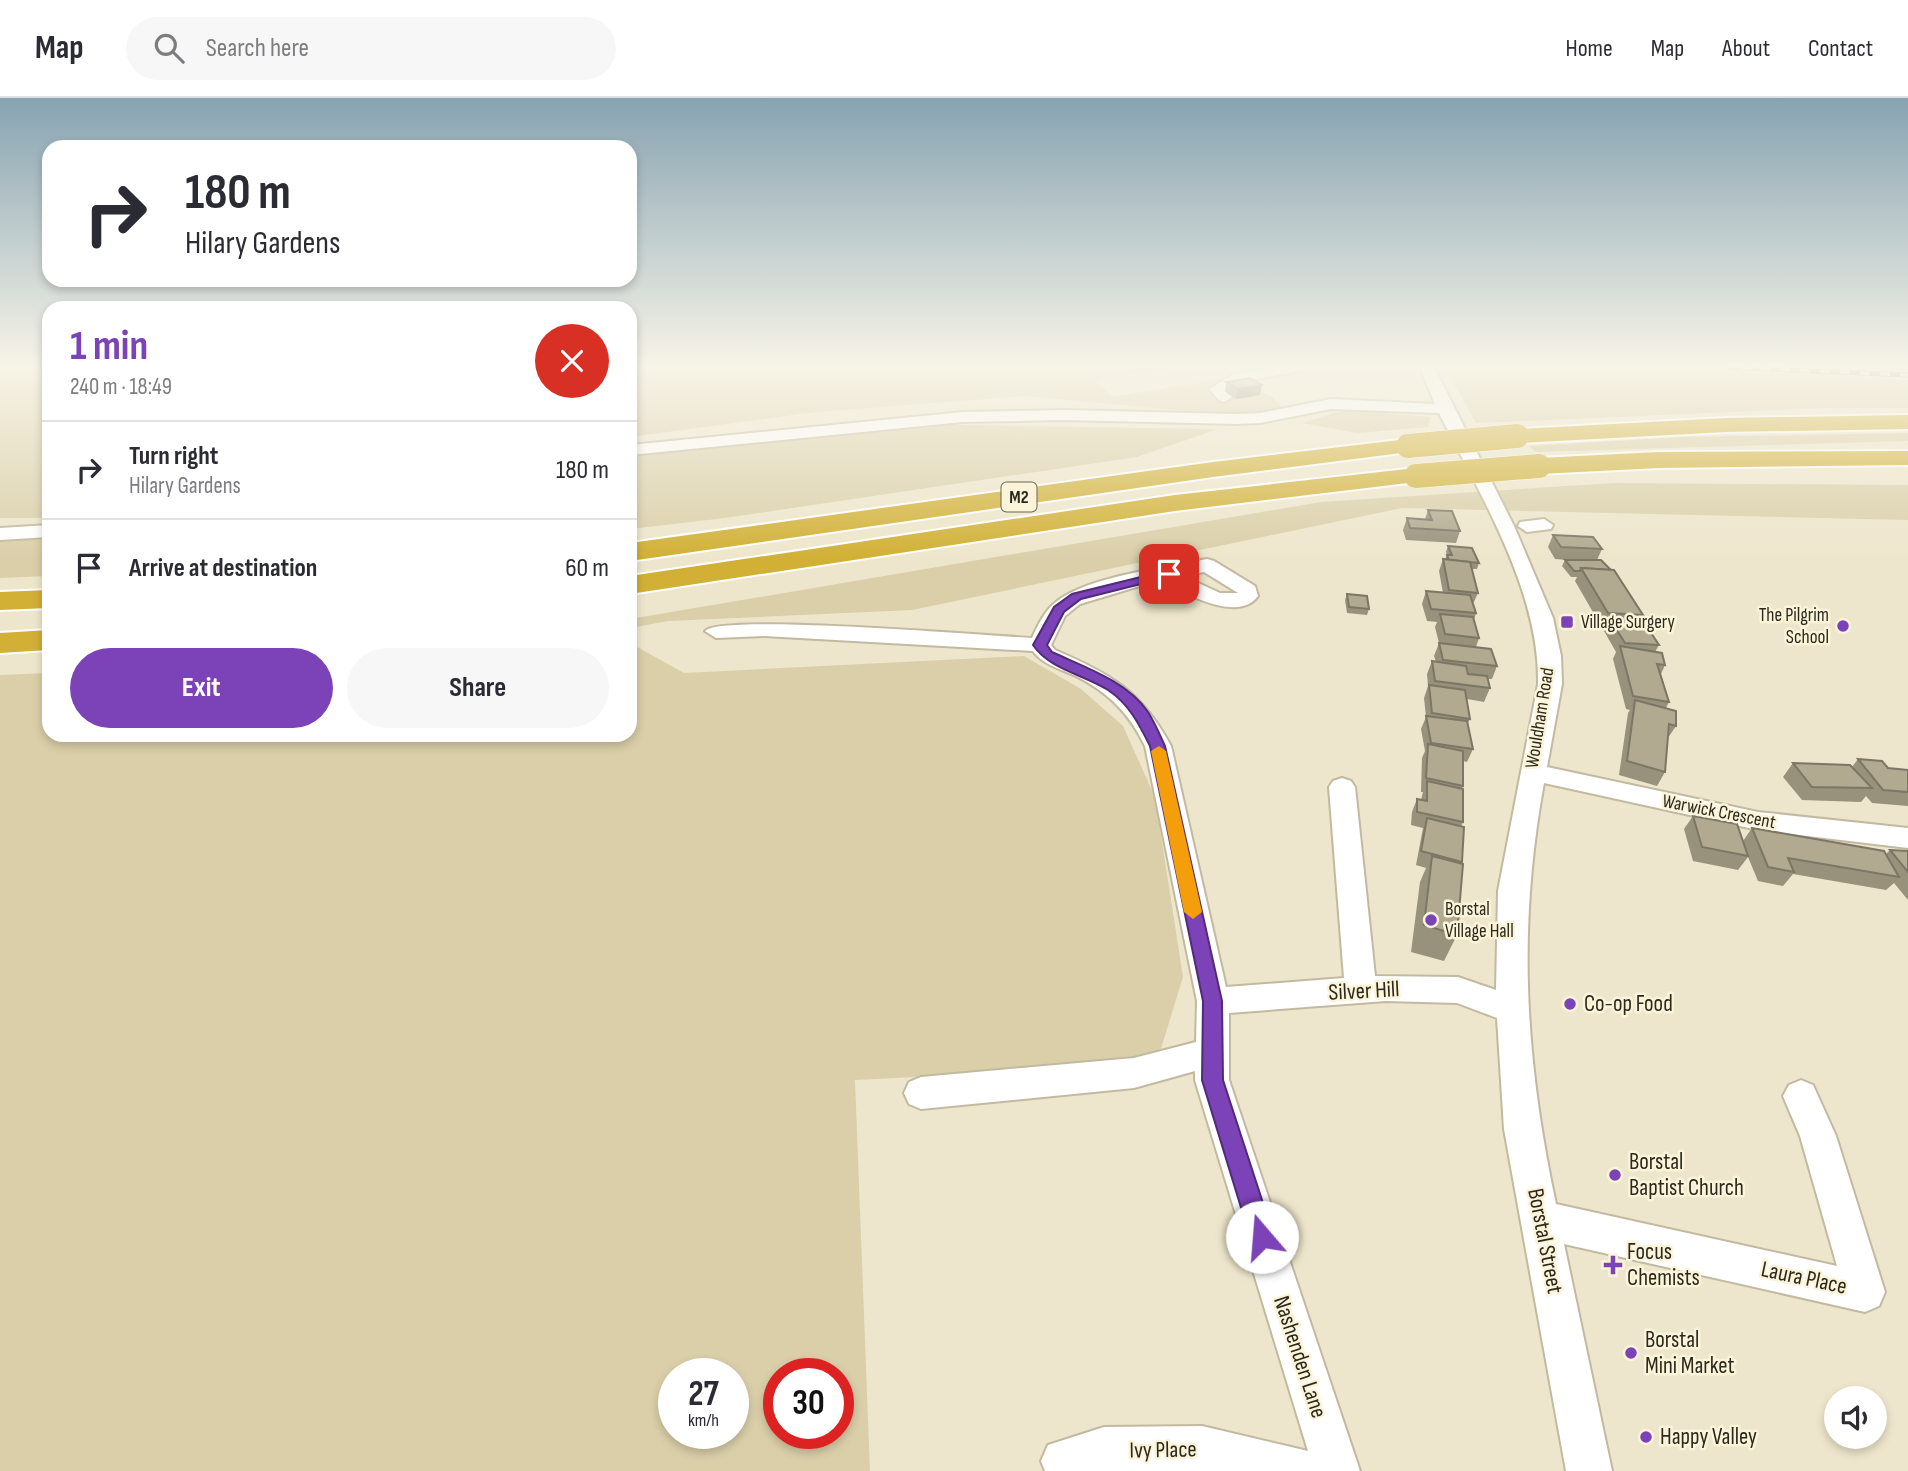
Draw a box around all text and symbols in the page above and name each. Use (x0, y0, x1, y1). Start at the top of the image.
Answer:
search box (126, 17, 616, 80)
text: Map (35, 28, 84, 68)
icon: search (150, 29, 188, 67)
text: Search here (206, 33, 309, 64)
text: Home (1565, 34, 1613, 63)
text: Map (1651, 34, 1684, 63)
text: About (1722, 34, 1770, 63)
text: Contact (1808, 34, 1873, 63)
text: 180 m (185, 164, 291, 223)
icon: right (70, 168, 161, 259)
text: Hilary Gardens (185, 224, 341, 263)
text: 1 min (70, 321, 148, 372)
button: close (535, 324, 609, 398)
text: 240 m · 18:49 (70, 373, 172, 401)
text: Turn right (129, 441, 218, 472)
icon: right (70, 451, 108, 489)
text: 180 m (556, 455, 609, 486)
text: Hilary Gardens (129, 472, 241, 500)
road number: M2 (1002, 482, 1036, 512)
pin (1139, 544, 1199, 604)
icon: arrive (70, 549, 108, 587)
text: Arrive at destination (129, 553, 317, 584)
text: 60 m (565, 553, 609, 584)
icon: arrive (1150, 555, 1188, 593)
place label: The Pilgrim School (1759, 604, 1829, 649)
place label: Village Surgery (1581, 611, 1675, 634)
marker: Village Surgery (1559, 614, 1575, 630)
marker: The Pilgrim School (1835, 618, 1851, 634)
button: Exit (70, 648, 333, 728)
button: Share (347, 648, 609, 728)
street label: Wouldham Road (1521, 666, 1559, 770)
street label: Warwick Crescent (1660, 790, 1778, 834)
place label: Borstal Village Hall (1445, 898, 1514, 943)
marker: Borstal Village Hall (1423, 912, 1439, 928)
street label: Silver Hill (1328, 975, 1400, 1007)
place label: Co-op Food (1584, 990, 1673, 1018)
marker: Co-op Food (1562, 996, 1578, 1012)
place label: Borstal Baptist Church (1629, 1148, 1744, 1202)
marker: Borstal Baptist Church (1607, 1167, 1623, 1183)
street label: Borstal Street (1521, 1186, 1569, 1296)
position arrow (1225, 1200, 1299, 1274)
place label: Focus Chemists (1627, 1238, 1700, 1292)
street label: Laura Place (1759, 1255, 1849, 1301)
marker: Focus Chemists (1605, 1257, 1621, 1273)
street label: Nashenden Lane (1267, 1292, 1333, 1422)
place label: Borstal Mini Market (1645, 1326, 1734, 1380)
marker: Borstal Mini Market (1623, 1345, 1639, 1361)
speed limit sign: 30 (763, 1358, 854, 1449)
text: 27 (688, 1373, 719, 1416)
map controls (1824, 1386, 1887, 1449)
button: sound (1824, 1386, 1887, 1449)
text: km/h (688, 1410, 719, 1431)
place label: Happy Valley (1660, 1423, 1757, 1451)
marker: Happy Valley (1638, 1429, 1654, 1445)
street label: Ivy Place (1129, 1435, 1197, 1465)

